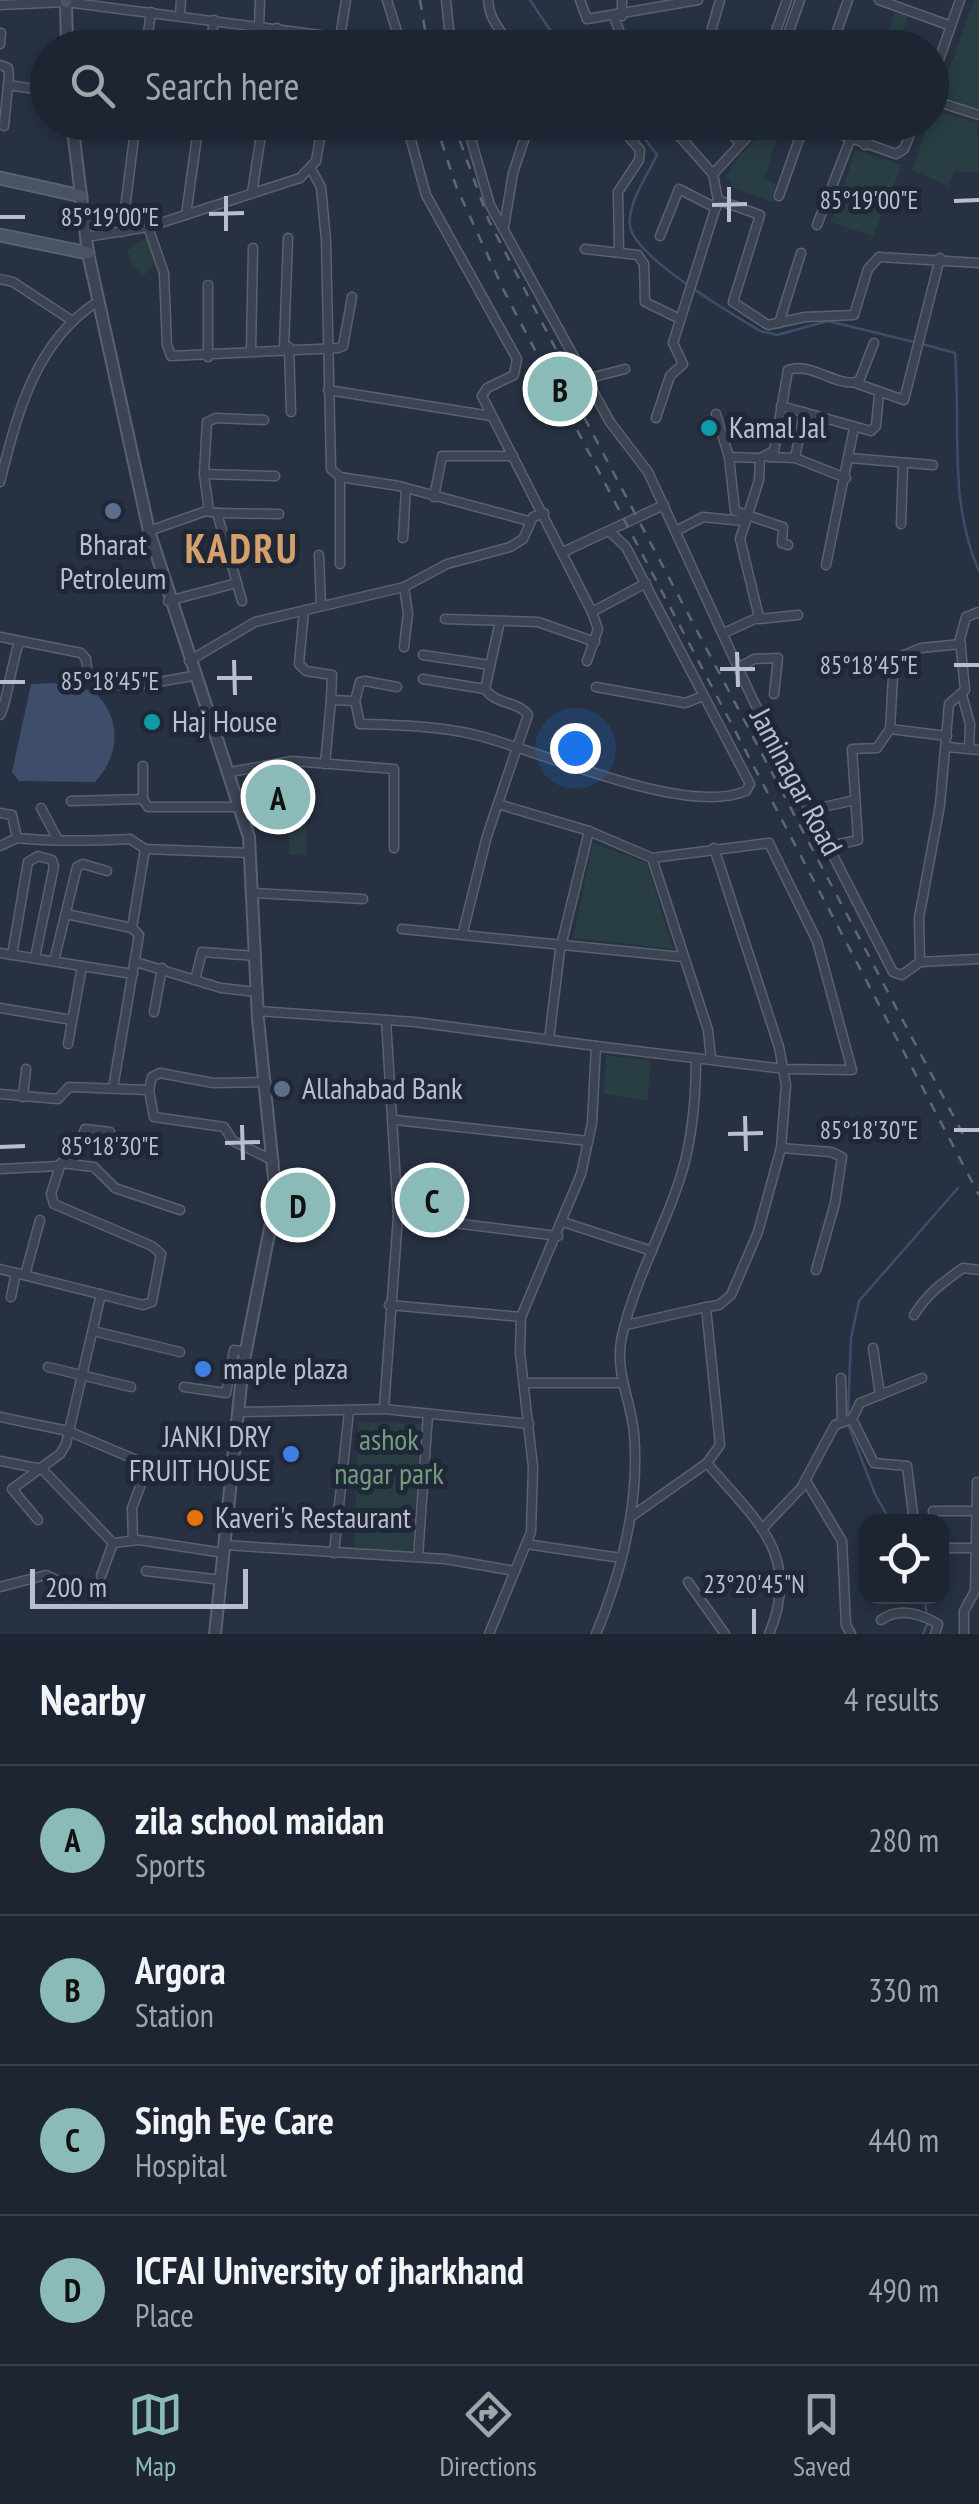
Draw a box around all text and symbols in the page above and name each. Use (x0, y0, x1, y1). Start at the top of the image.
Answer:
search box (30, 30, 949, 140)
icon: search (65, 58, 120, 113)
text: Search here (145, 61, 299, 110)
text: 85°19'00"E (820, 184, 918, 216)
text: 85°19'00"E (61, 201, 159, 233)
pin: B (528, 352, 592, 426)
place label: Kamal Jal (729, 407, 826, 446)
marker: Kamal Jal (698, 417, 720, 439)
marker: Bharat Petroleum (102, 500, 124, 522)
district label: KADRU (185, 522, 299, 574)
place label: Bharat Petroleum (60, 524, 166, 597)
text: 85°18'45"E (820, 649, 918, 681)
text: 85°18'45"E (61, 665, 159, 697)
street label: Jaminagar Road (742, 700, 852, 862)
place label: Haj House (172, 701, 277, 740)
marker: Haj House (141, 711, 163, 733)
your location (550, 723, 601, 774)
pin: A (246, 760, 310, 834)
place label: Allahabad Bank (302, 1068, 463, 1107)
marker: Allahabad Bank (271, 1078, 293, 1100)
text: 85°18'30"E (820, 1114, 918, 1146)
text: 85°18'30"E (61, 1130, 159, 1162)
pin: C (400, 1162, 464, 1238)
pin: D (266, 1168, 330, 1242)
place label: maple plaza (223, 1348, 348, 1387)
marker: maple plaza (192, 1358, 214, 1380)
place label: JANKI DRY FRUIT HOUSE (129, 1416, 271, 1489)
park label: ashok nagar park (334, 1419, 444, 1492)
marker: JANKI DRY FRUIT HOUSE (280, 1443, 302, 1465)
place label: Kaveri's Restaurant (215, 1497, 412, 1536)
marker: Kaveri's Restaurant (184, 1507, 206, 1529)
map controls (859, 1514, 949, 1604)
button: locate (859, 1514, 949, 1604)
scale bar (30, 1564, 248, 1608)
text: 200 m (45, 1568, 107, 1605)
text: 23°20'45"N (703, 1568, 805, 1600)
text: Nearby (40, 1672, 145, 1727)
text: 4 results (844, 1678, 939, 1720)
text: zila school maidan (135, 1795, 384, 1844)
text: A (64, 1819, 81, 1861)
text: 280 m (868, 1819, 939, 1861)
text: Sports (135, 1844, 206, 1886)
text: Argora (135, 1945, 226, 1994)
text: B (65, 1969, 80, 2011)
text: 330 m (868, 1969, 939, 2011)
text: Station (135, 1994, 214, 2036)
text: Singh Eye Care (135, 2095, 334, 2144)
text: C (65, 2119, 80, 2161)
text: 440 m (868, 2119, 939, 2161)
text: Hospital (135, 2144, 227, 2186)
text: ICFAI University of jharkhand (135, 2245, 524, 2294)
text: D (64, 2269, 81, 2311)
text: 490 m (868, 2269, 939, 2311)
text: Place (135, 2294, 194, 2336)
tab: Map (128, 2387, 183, 2484)
tab: Directions (439, 2387, 537, 2484)
tab: Saved (793, 2387, 851, 2484)

